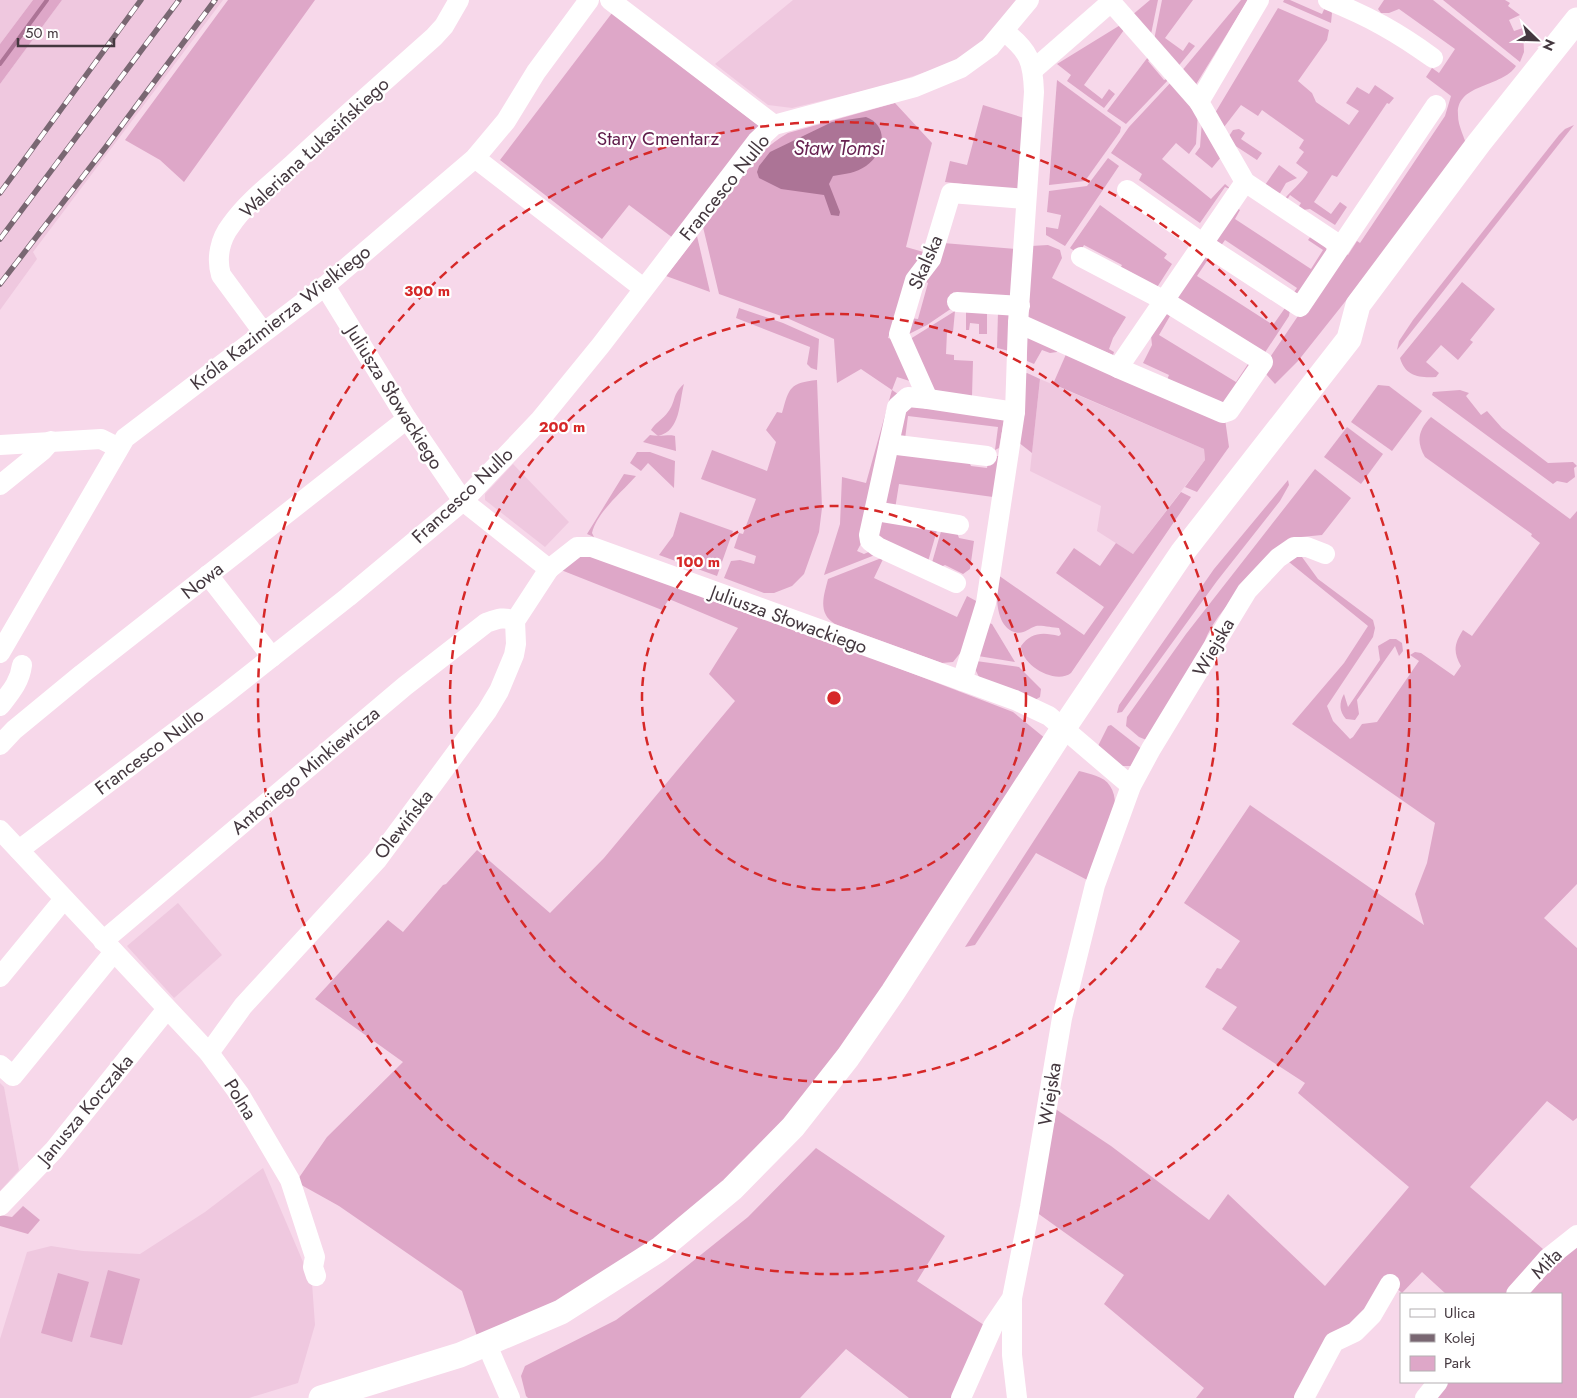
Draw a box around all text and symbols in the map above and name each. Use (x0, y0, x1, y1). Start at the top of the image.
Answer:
scale bar (18, 15, 114, 47)
north arrow (1512, 15, 1562, 65)
text: 50 m (25, 22, 59, 44)
text: N (1538, 36, 1560, 54)
street label: Waleriana Łukasińskiego (234, 71, 395, 224)
park label: Stary Cmentarz (597, 125, 719, 152)
street label: Francesco Nullo (673, 128, 776, 246)
water label: Staw Tomsi (793, 134, 886, 163)
street label: Skalska (901, 230, 949, 294)
street label: Króla Kazimierza Wielkiego (184, 238, 376, 397)
text: 300 m (404, 280, 450, 302)
street label: Juliusza Słowackiego (338, 317, 450, 475)
text: 200 m (539, 416, 585, 438)
street label: Francesco Nullo (406, 441, 519, 550)
text: 100 m (676, 551, 720, 573)
street label: Nowa (176, 555, 229, 605)
street label: Juliusza Słowackiego (704, 577, 871, 660)
street label: Wiejska (1186, 613, 1241, 681)
centre of rings (825, 689, 843, 707)
street label: Antoniego Minkiewicza (225, 700, 386, 841)
street label: Francesco Nullo (89, 701, 209, 801)
street label: Olewińska (368, 784, 439, 865)
street label: Janusza Korczaka (29, 1049, 139, 1172)
street label: Wiejska (1031, 1061, 1068, 1128)
street label: Polna (218, 1074, 264, 1125)
street label: Miła (1525, 1242, 1568, 1285)
legend (1400, 1293, 1562, 1383)
text: Ulica (1444, 1302, 1475, 1324)
text: Kolej (1444, 1327, 1475, 1349)
text: Park (1444, 1352, 1471, 1374)

